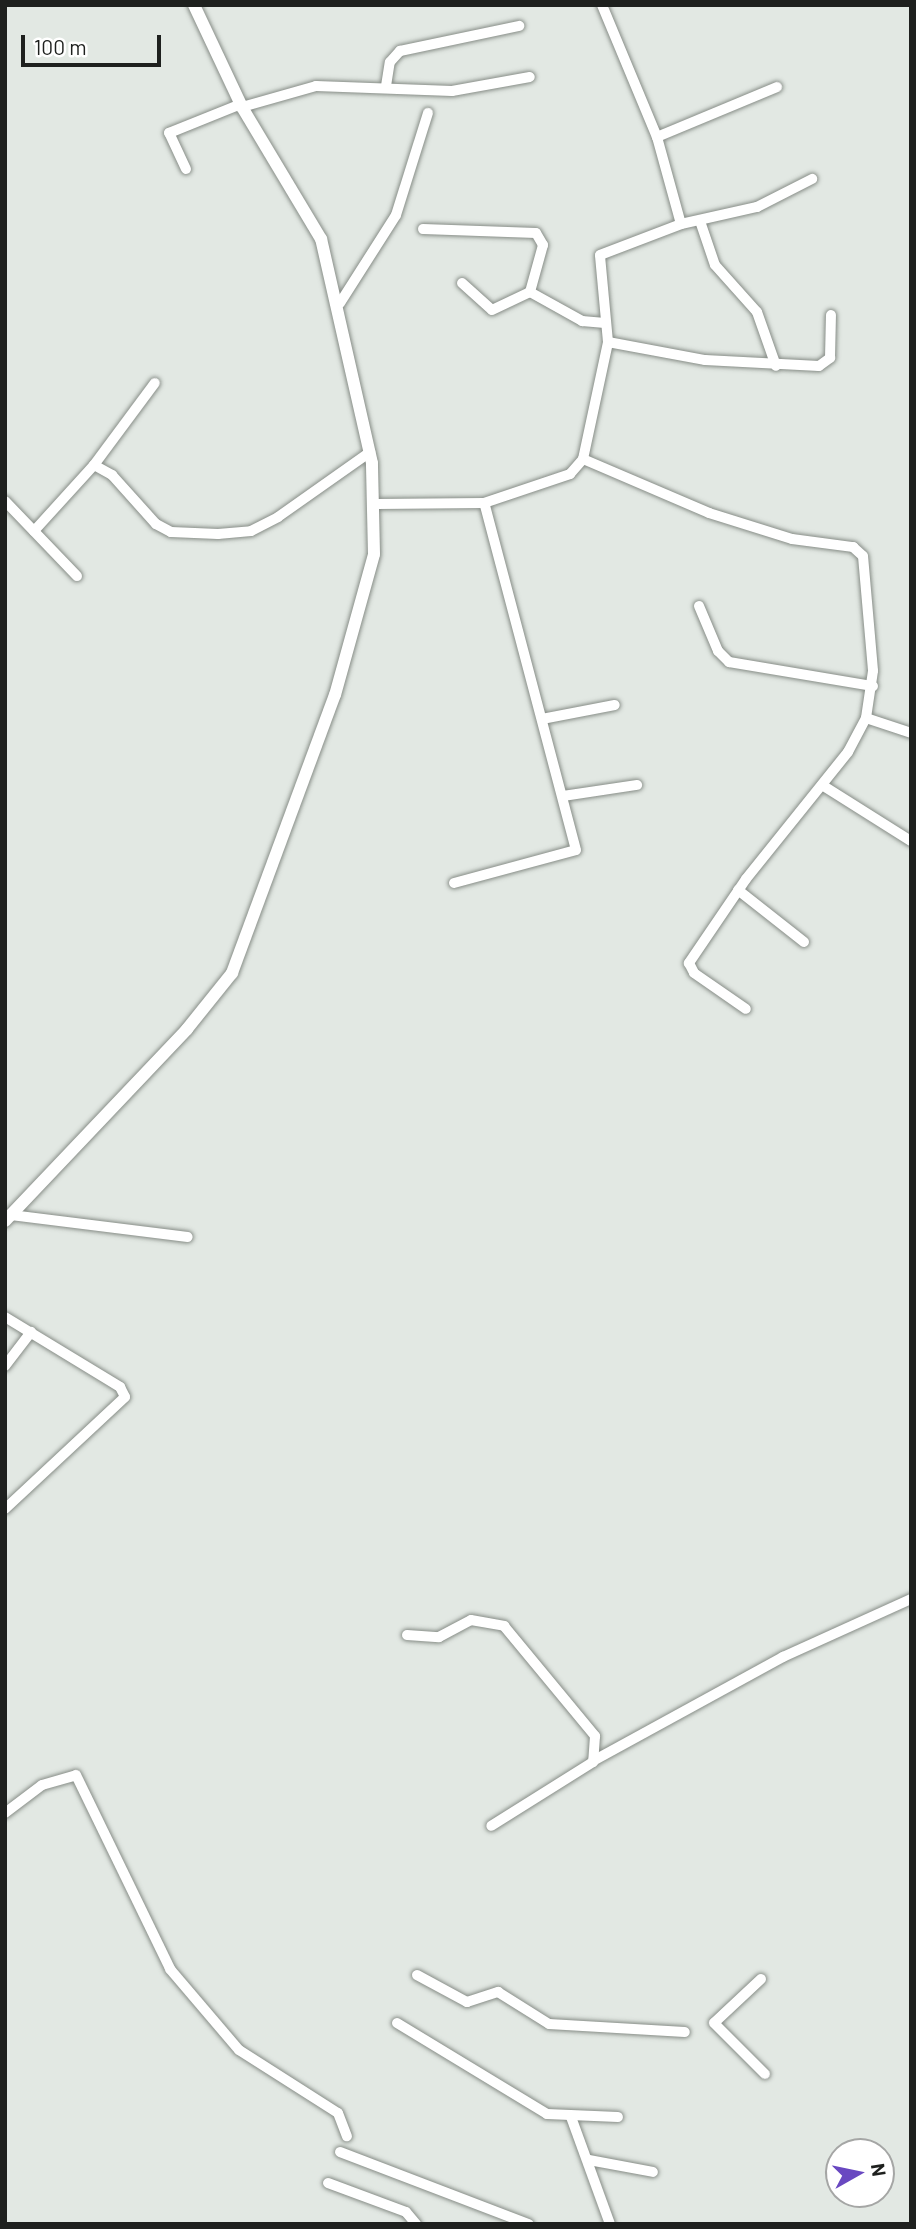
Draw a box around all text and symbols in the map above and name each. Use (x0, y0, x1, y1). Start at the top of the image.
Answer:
scale bar (24, 21, 164, 65)
text: 100 m (34, 34, 87, 59)
north arrow (825, 2138, 895, 2208)
text: N (867, 2162, 892, 2178)

